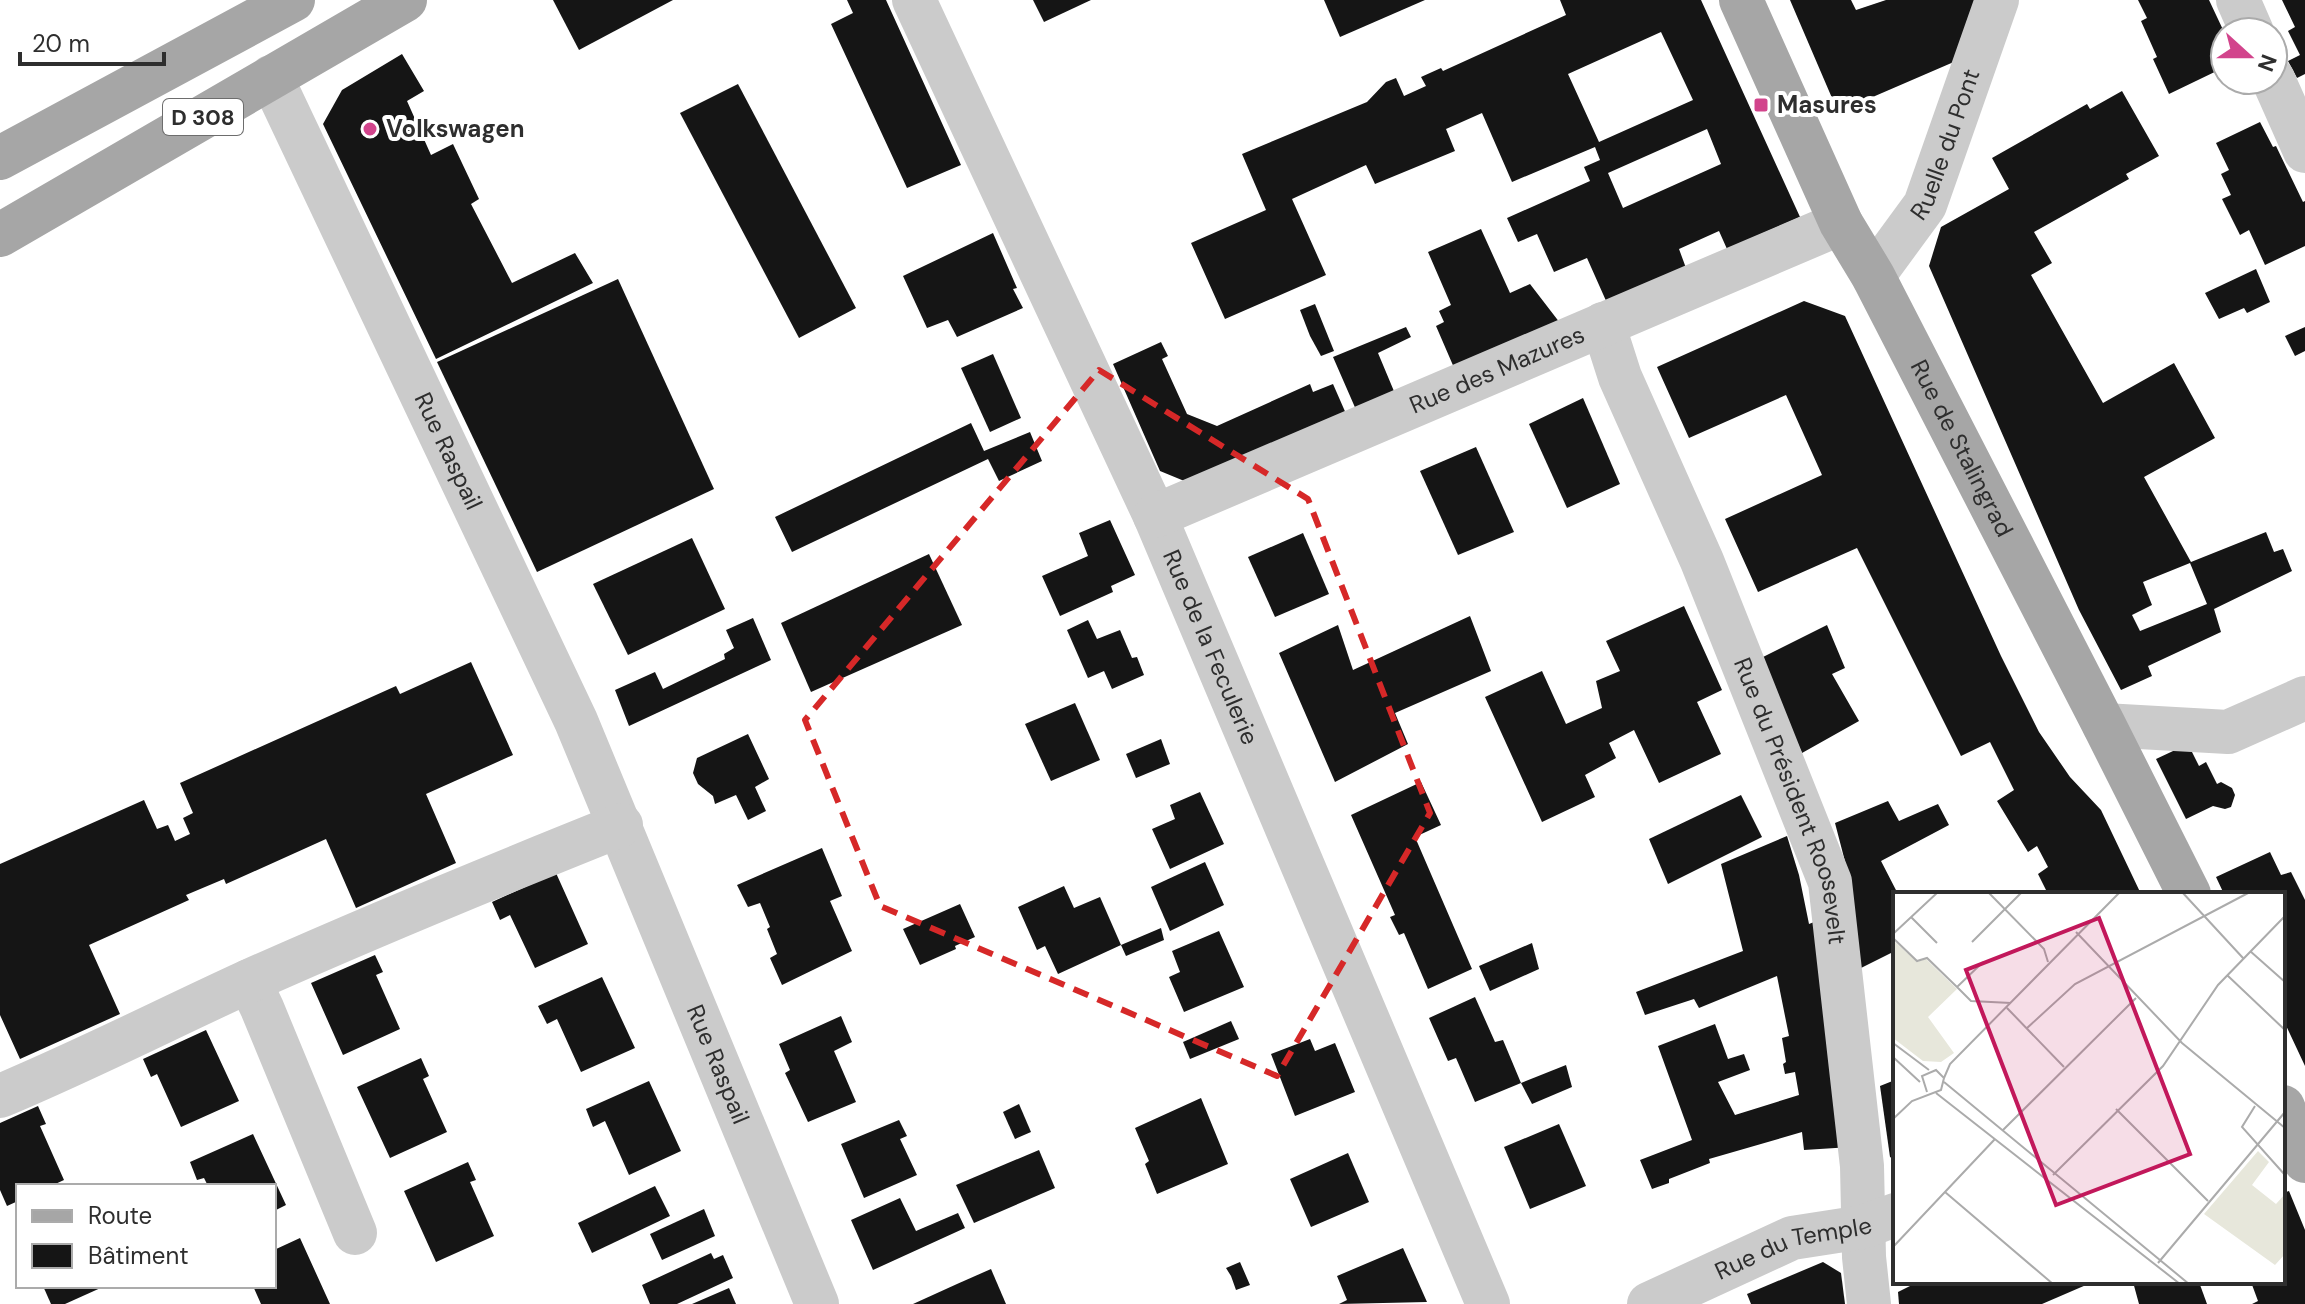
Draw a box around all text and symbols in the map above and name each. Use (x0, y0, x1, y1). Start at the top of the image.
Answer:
scale bar (20, 16, 164, 66)
north arrow (2209, 16, 2289, 96)
text: 20 m (32, 28, 90, 59)
text: N (2251, 50, 2284, 76)
street label: Ruelle du Pont (1903, 65, 1987, 226)
place label: Masures (1777, 89, 1877, 120)
marker: Masures (1752, 96, 1770, 114)
road number: D 308 (163, 99, 243, 135)
place label: Volkswagen (386, 113, 524, 144)
marker: Volkswagen (361, 120, 379, 138)
street label: Rue des Mazures (1405, 318, 1589, 420)
street label: Rue de Stalingrad (1904, 354, 2020, 542)
street label: Rue Raspail (408, 387, 490, 515)
street label: Rue de la Feculerie (1156, 545, 1266, 749)
street label: Rue du Président Roosevelt (1727, 653, 1853, 946)
inset map (1893, 892, 2285, 1284)
street label: Rue Raspail (680, 1000, 757, 1128)
legend (16, 1184, 276, 1288)
text: Route (88, 1200, 152, 1231)
street label: Rue du Temple (1710, 1209, 1876, 1287)
text: Bâtiment (88, 1240, 189, 1271)

